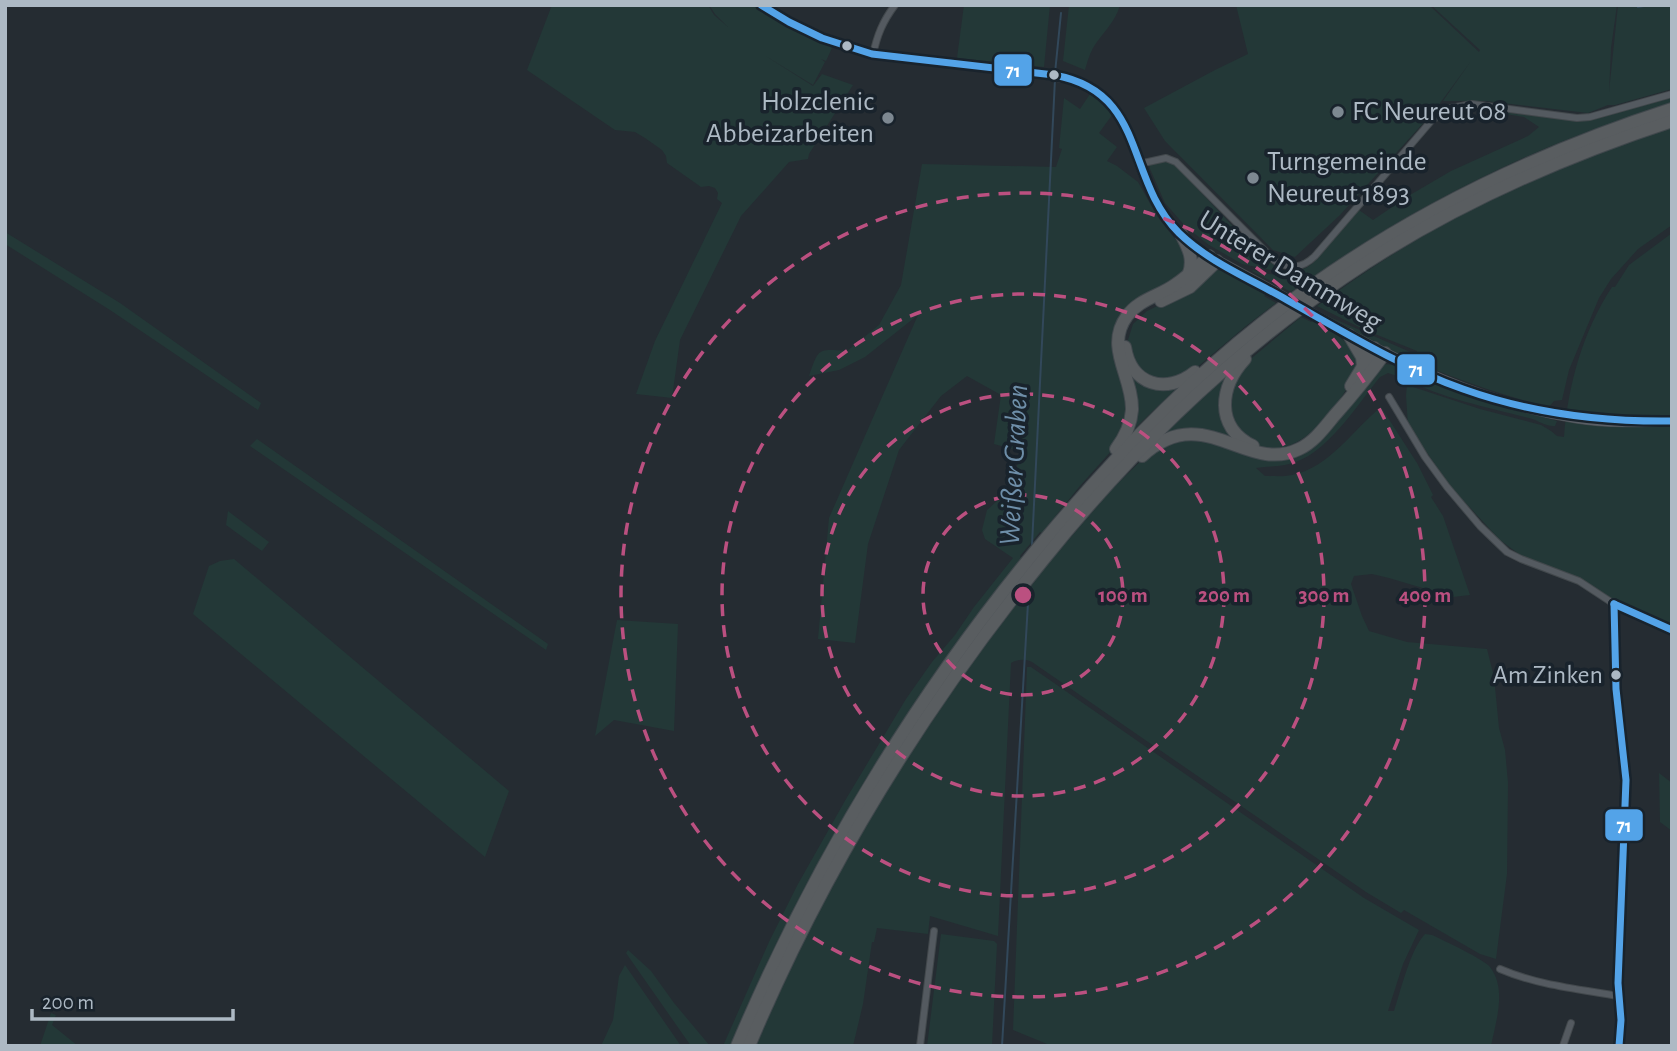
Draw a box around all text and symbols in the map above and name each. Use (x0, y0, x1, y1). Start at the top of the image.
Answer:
unlabelled marker (840, 39, 854, 53)
line badge: 71 (993, 53, 1033, 87)
text: 71 (1005, 62, 1021, 81)
unlabelled marker (1047, 68, 1061, 82)
place label: Holzclenic Abbeizarbeiten (706, 88, 874, 148)
place label: FC Neureut 08 (1352, 98, 1507, 126)
marker: FC Neureut 08 (1330, 104, 1346, 120)
marker: Holzclenic Abbeizarbeiten (880, 110, 896, 126)
place label: Turngemeinde Neureut 1893 (1267, 148, 1427, 208)
marker: Turngemeinde Neureut 1893 (1245, 170, 1261, 186)
street label: Unterer Dammweg (1194, 205, 1387, 337)
line badge: 71 (1396, 353, 1436, 386)
text: 71 (1408, 361, 1424, 380)
water label: Weißer Graben (995, 383, 1033, 547)
centre of rings (1011, 583, 1035, 607)
text: 100 m (1098, 585, 1148, 606)
text: 200 m (1198, 585, 1250, 606)
text: 300 m (1298, 585, 1350, 606)
text: 400 m (1399, 585, 1451, 606)
place label: Am Zinken (1493, 662, 1603, 688)
marker: Am Zinken (1609, 668, 1623, 682)
line badge: 71 (1604, 808, 1644, 842)
text: 71 (1616, 817, 1632, 836)
scale bar (32, 978, 233, 1022)
text: 200 m (42, 992, 94, 1013)

